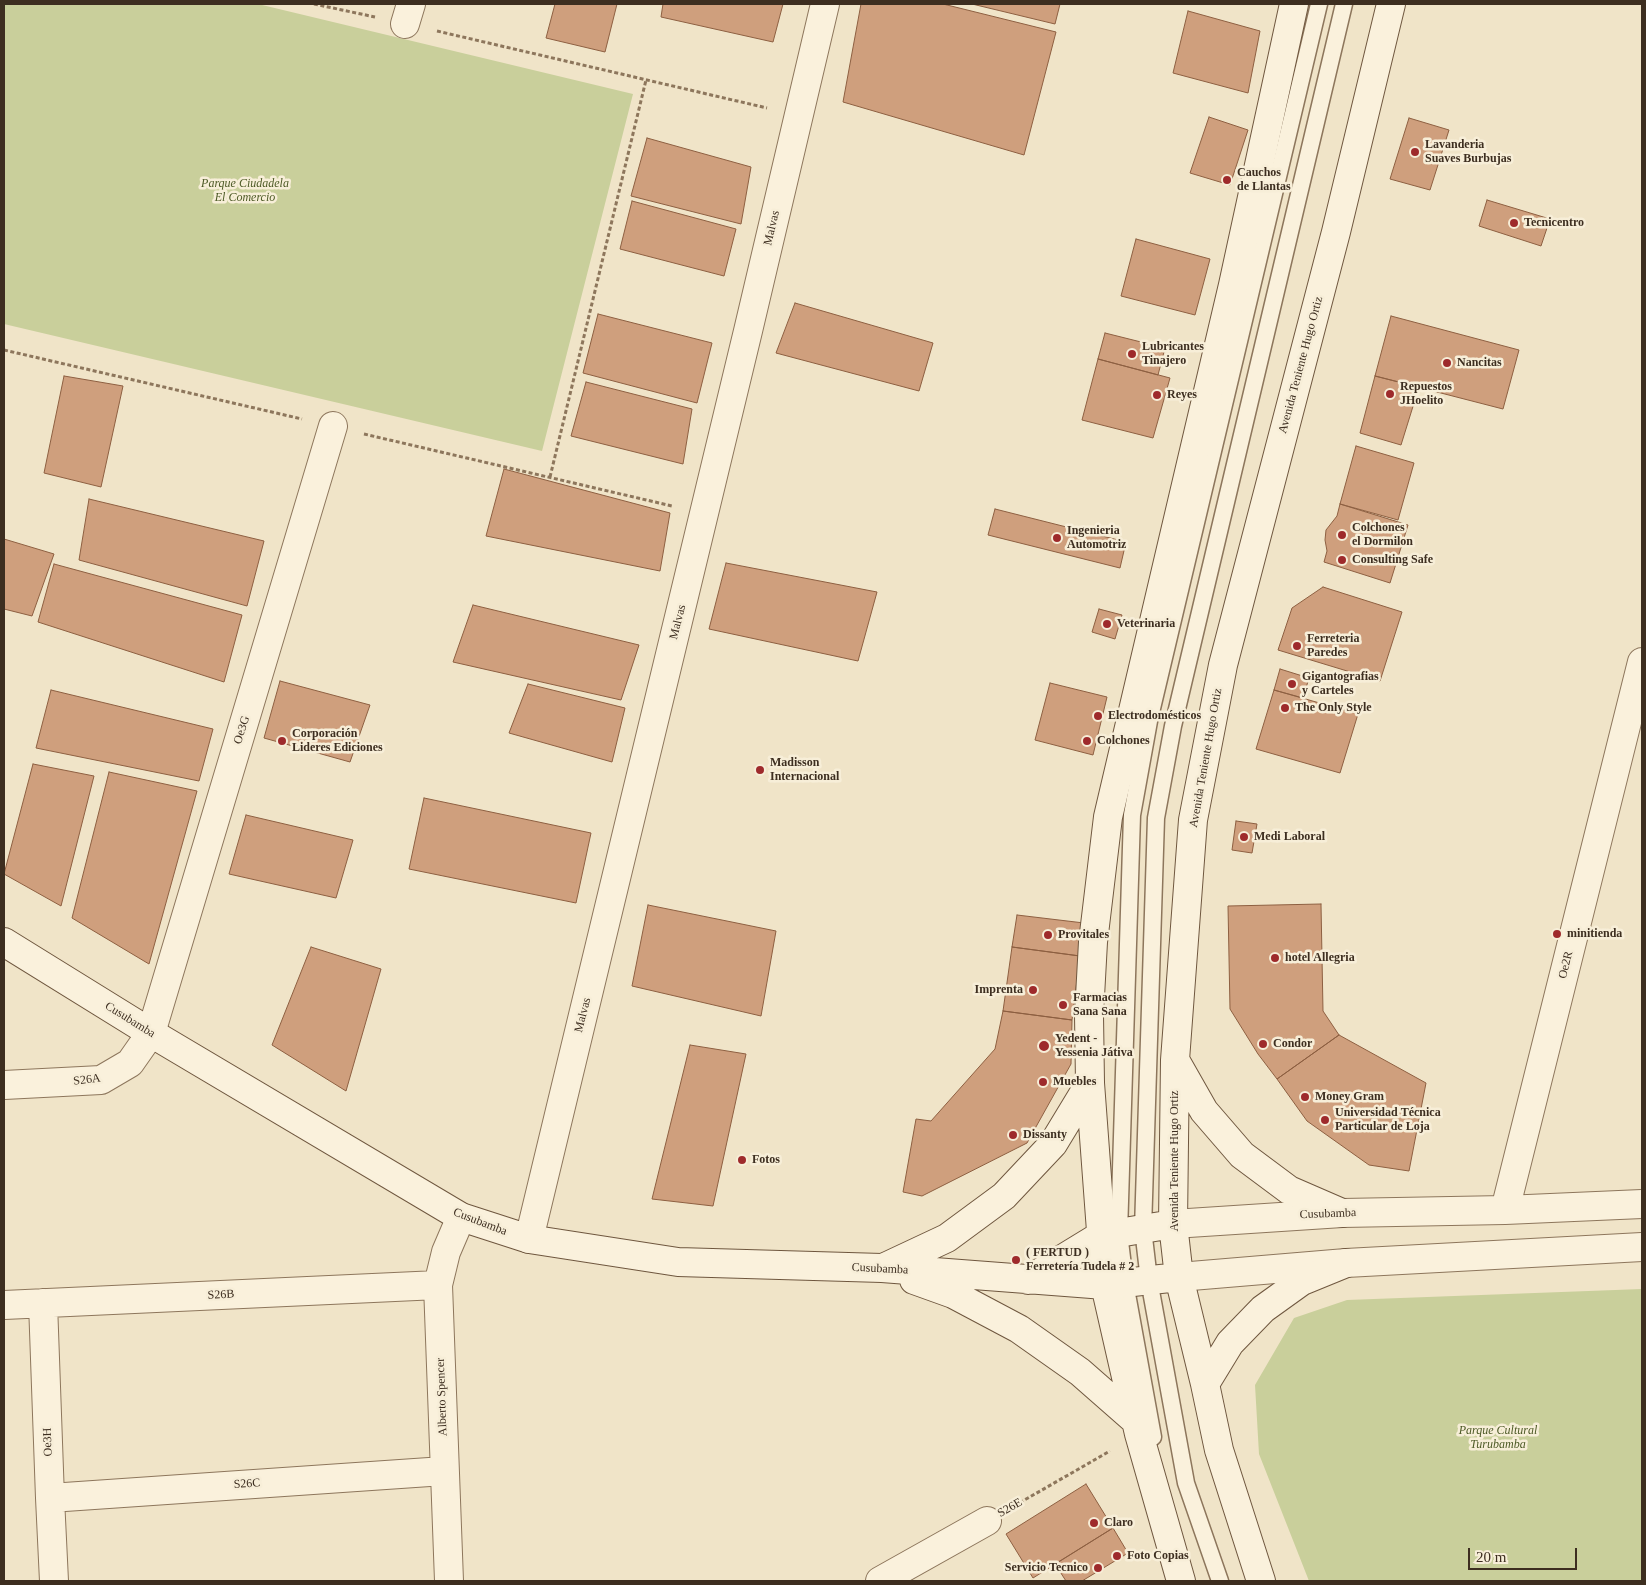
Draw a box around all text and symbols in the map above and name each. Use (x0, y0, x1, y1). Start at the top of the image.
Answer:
place label: Lavanderia Suaves Burbujas (1425, 138, 1511, 166)
marker: Lavanderia Suaves Burbujas (1409, 146, 1421, 158)
place label: Cauchos de Llantas (1237, 166, 1291, 194)
marker: Cauchos de Llantas (1221, 174, 1233, 186)
park label: Parque Ciudadela El Comercio (201, 177, 289, 205)
street label: Malvas (761, 209, 783, 247)
place label: Tecnicentro (1524, 216, 1584, 230)
marker: Tecnicentro (1508, 217, 1520, 229)
street label: Avenida Teniente Hugo Ortiz (1276, 295, 1326, 435)
place label: Lubricantes Tinajero (1142, 340, 1204, 368)
marker: Lubricantes Tinajero (1126, 348, 1138, 360)
place label: Nancitas (1457, 356, 1502, 370)
marker: Nancitas (1441, 357, 1453, 369)
place label: Repuestos JHoelito (1400, 380, 1452, 408)
place label: Reyes (1167, 388, 1197, 402)
marker: Repuestos JHoelito (1384, 388, 1396, 400)
marker: Reyes (1151, 389, 1163, 401)
place label: Colchones el Dormilon (1352, 521, 1413, 549)
place label: Ingenieria Automotriz (1067, 524, 1126, 552)
marker: Colchones el Dormilon (1336, 529, 1348, 541)
marker: Ingenieria Automotriz (1051, 532, 1063, 544)
place label: Consulting Safe (1352, 553, 1433, 567)
marker: Consulting Safe (1336, 554, 1348, 566)
street label: Malvas (667, 603, 689, 641)
place label: Veterinaria (1117, 617, 1175, 631)
marker: Veterinaria (1101, 618, 1113, 630)
place label: Ferreteria Paredes (1307, 632, 1359, 660)
marker: Ferreteria Paredes (1291, 640, 1303, 652)
place label: Gigantografias y Carteles (1302, 670, 1379, 698)
marker: Gigantografias y Carteles (1286, 678, 1298, 690)
street label: Avenida Teniente Hugo Ortiz (1187, 687, 1225, 829)
place label: The Only Style (1295, 701, 1372, 715)
marker: The Only Style (1279, 702, 1291, 714)
place label: Electrodomésticos (1108, 709, 1201, 723)
marker: Electrodomésticos (1092, 710, 1104, 722)
street label: Oe3G (231, 714, 253, 746)
place label: Corporación Lideres Ediciones (292, 727, 383, 755)
place label: Colchones (1097, 734, 1150, 748)
marker: Corporación Lideres Ediciones (276, 735, 288, 747)
marker: Colchones (1081, 735, 1093, 747)
place label: Madisson Internacional (770, 756, 839, 784)
marker: Madisson Internacional (754, 764, 766, 776)
place label: Medi Laboral (1254, 830, 1325, 844)
marker: Medi Laboral (1238, 831, 1250, 843)
place label: minitienda (1567, 927, 1622, 941)
place label: Provitales (1058, 928, 1109, 942)
marker: minitienda (1551, 928, 1563, 940)
marker: Provitales (1042, 929, 1054, 941)
street label: Oe2R (1556, 950, 1576, 980)
place label: hotel Allegria (1285, 951, 1355, 965)
marker: hotel Allegria (1269, 952, 1281, 964)
place label: Imprenta (975, 983, 1023, 997)
marker: Imprenta (1027, 984, 1039, 996)
place label: Farmacias Sana Sana (1073, 991, 1127, 1019)
street label: Malvas (572, 996, 594, 1034)
street label: Cusubamba (102, 999, 158, 1041)
marker: Farmacias Sana Sana (1057, 999, 1069, 1011)
place label: Yedent - Yessenia Játiva (1055, 1032, 1133, 1060)
place label: Condor (1273, 1037, 1312, 1051)
marker: Condor (1257, 1038, 1269, 1050)
marker: Yedent - Yessenia Játiva (1037, 1039, 1051, 1053)
street label: S26A (73, 1071, 101, 1089)
place label: Muebles (1053, 1075, 1096, 1089)
marker: Muebles (1037, 1076, 1049, 1088)
street label: Avenida Teniente Hugo Ortiz (1168, 1090, 1182, 1232)
place label: Money Gram (1315, 1090, 1384, 1104)
marker: Money Gram (1299, 1091, 1311, 1103)
place label: Universidad Técnica Particular de Loja (1335, 1106, 1441, 1134)
marker: Universidad Técnica Particular de Loja (1319, 1114, 1331, 1126)
place label: Dissanty (1023, 1128, 1067, 1142)
marker: Dissanty (1007, 1129, 1019, 1141)
place label: Fotos (752, 1153, 780, 1167)
marker: Fotos (736, 1154, 748, 1166)
street label: Cusubamba (451, 1205, 509, 1239)
street label: Cusubamba (1299, 1206, 1357, 1222)
place label: ( FERTUD ) Ferretería Tudela # 2 (1026, 1246, 1134, 1274)
marker: ( FERTUD ) Ferretería Tudela # 2 (1010, 1254, 1022, 1266)
street label: Cusubamba (851, 1260, 909, 1278)
street label: S26B (207, 1287, 235, 1303)
street label: Alberto Spencer (433, 1358, 451, 1436)
park label: Parque Cultural Turubamba (1459, 1424, 1537, 1452)
street label: Oe3H (40, 1427, 56, 1457)
street label: S26C (233, 1476, 261, 1492)
street label: S26E (995, 1495, 1025, 1521)
place label: Claro (1104, 1516, 1133, 1530)
marker: Claro (1088, 1517, 1100, 1529)
scale bar (1471, 1538, 1580, 1570)
place label: Foto Copias (1127, 1549, 1189, 1563)
text: 20 m (1476, 1549, 1506, 1565)
marker: Foto Copias (1111, 1550, 1123, 1562)
place label: Servicio Tecnico (1005, 1561, 1088, 1575)
marker: Servicio Tecnico (1092, 1562, 1104, 1574)

